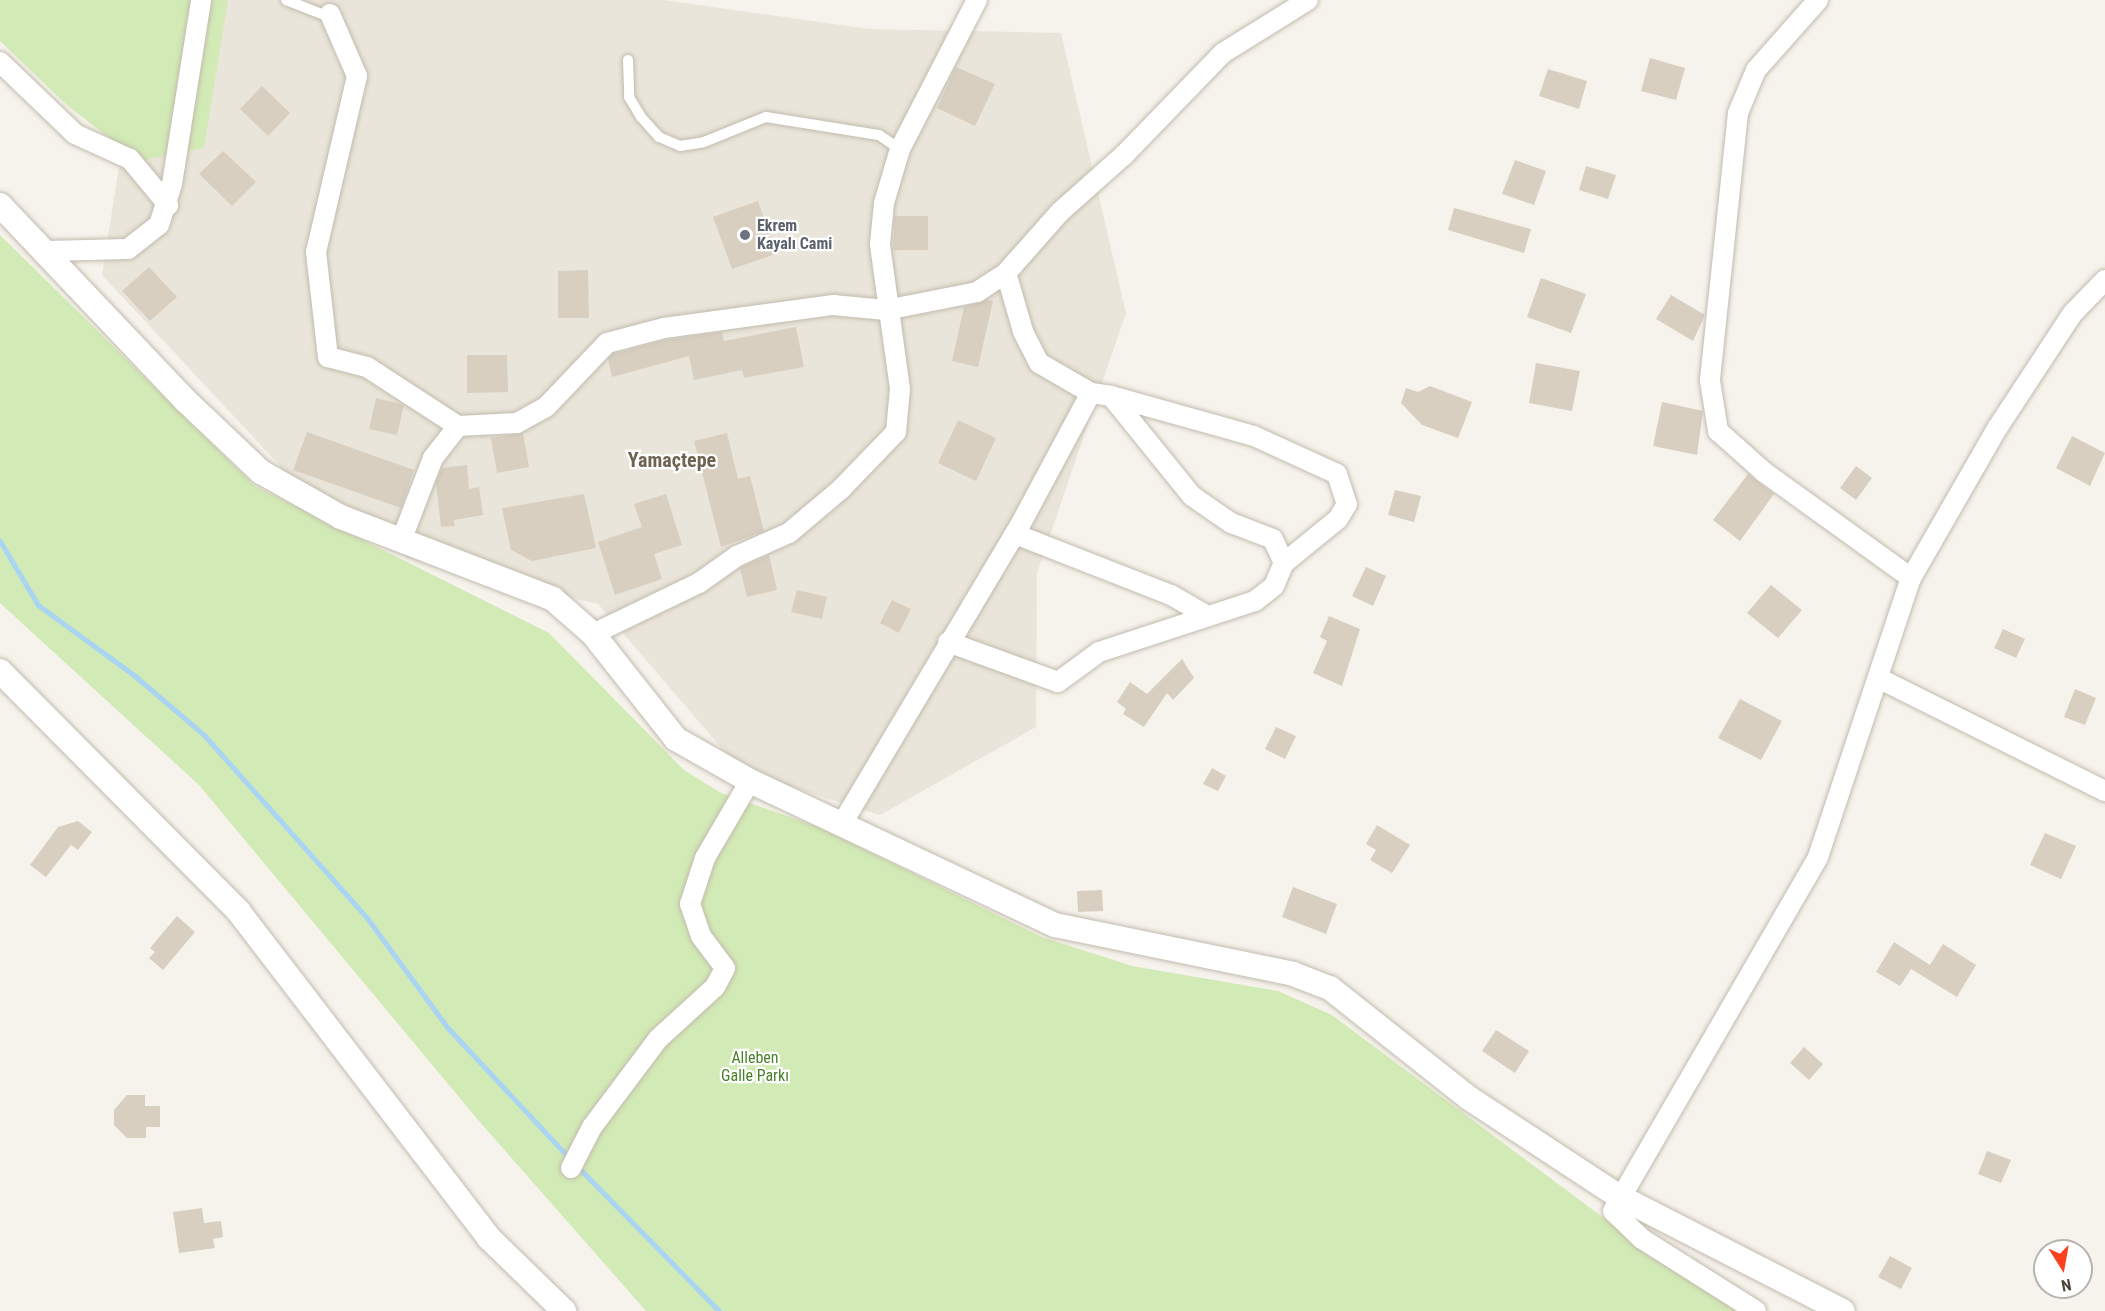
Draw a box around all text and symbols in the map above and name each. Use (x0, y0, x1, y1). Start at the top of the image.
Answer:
place label: Ekrem Kayalı Cami (757, 216, 832, 254)
marker: Ekrem Kayalı Cami (738, 228, 752, 242)
district label: Yamaçtepe (628, 448, 716, 472)
park label: Alleben Galle Parkı (721, 1048, 789, 1086)
north arrow (2033, 1239, 2093, 1299)
text: N (2060, 1275, 2073, 1295)

